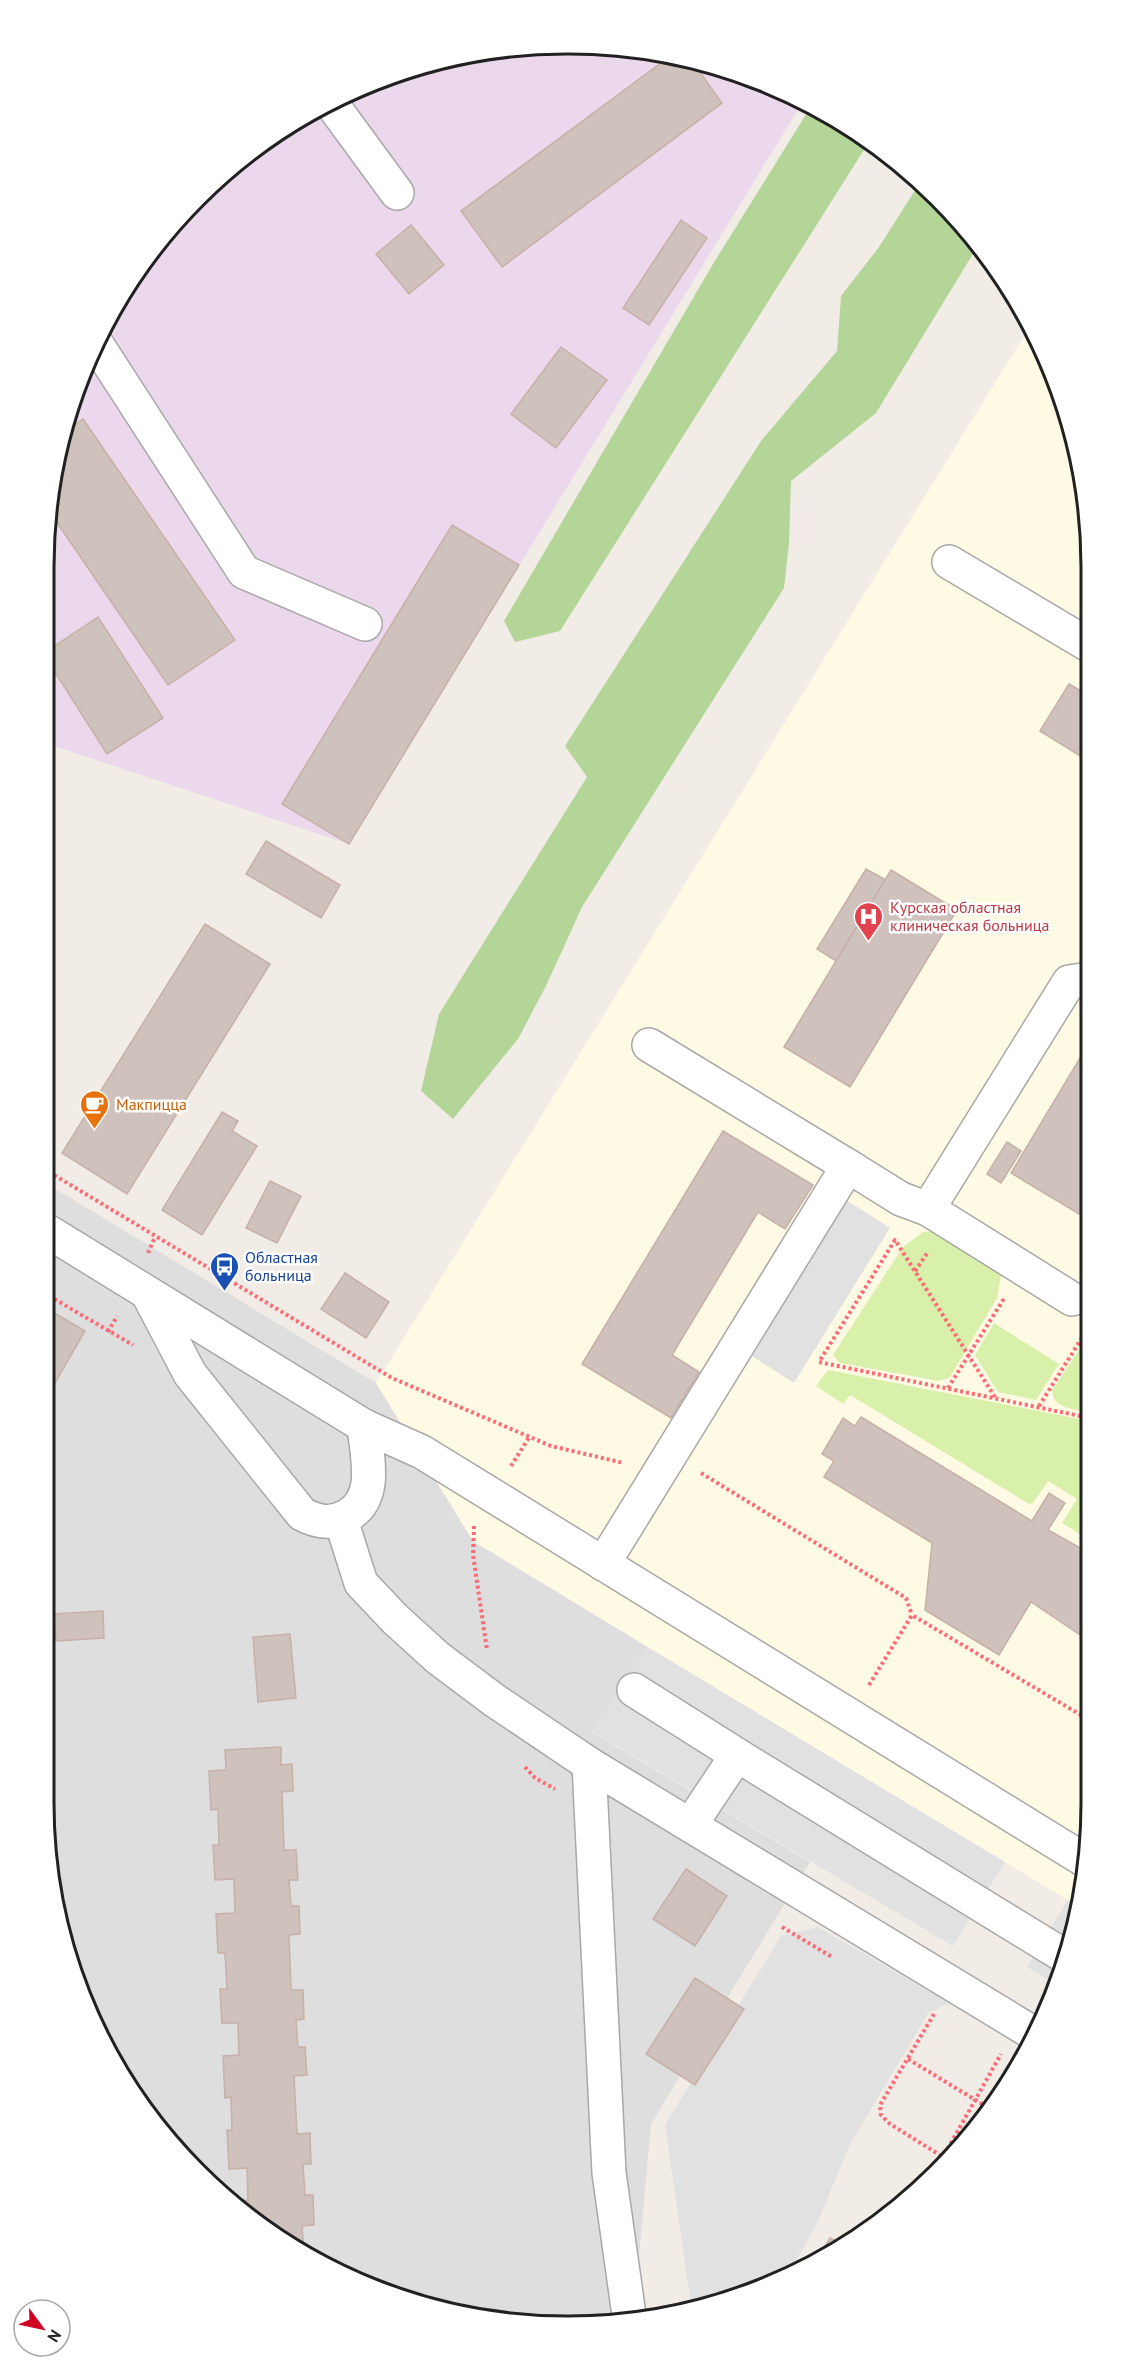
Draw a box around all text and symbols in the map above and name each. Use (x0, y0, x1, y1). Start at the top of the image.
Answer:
place label: Курская областная клиническая больница (890, 897, 1049, 935)
hospital icon: Курская областная клиническая больница (853, 900, 885, 942)
cafe icon: Макпицца (79, 1088, 111, 1130)
place label: Макпицца (116, 1094, 187, 1114)
place label: Областная больница (245, 1247, 318, 1285)
bus stop icon: Областная больница (208, 1250, 240, 1292)
north arrow (12, 2298, 72, 2358)
text: N (43, 2326, 66, 2346)

